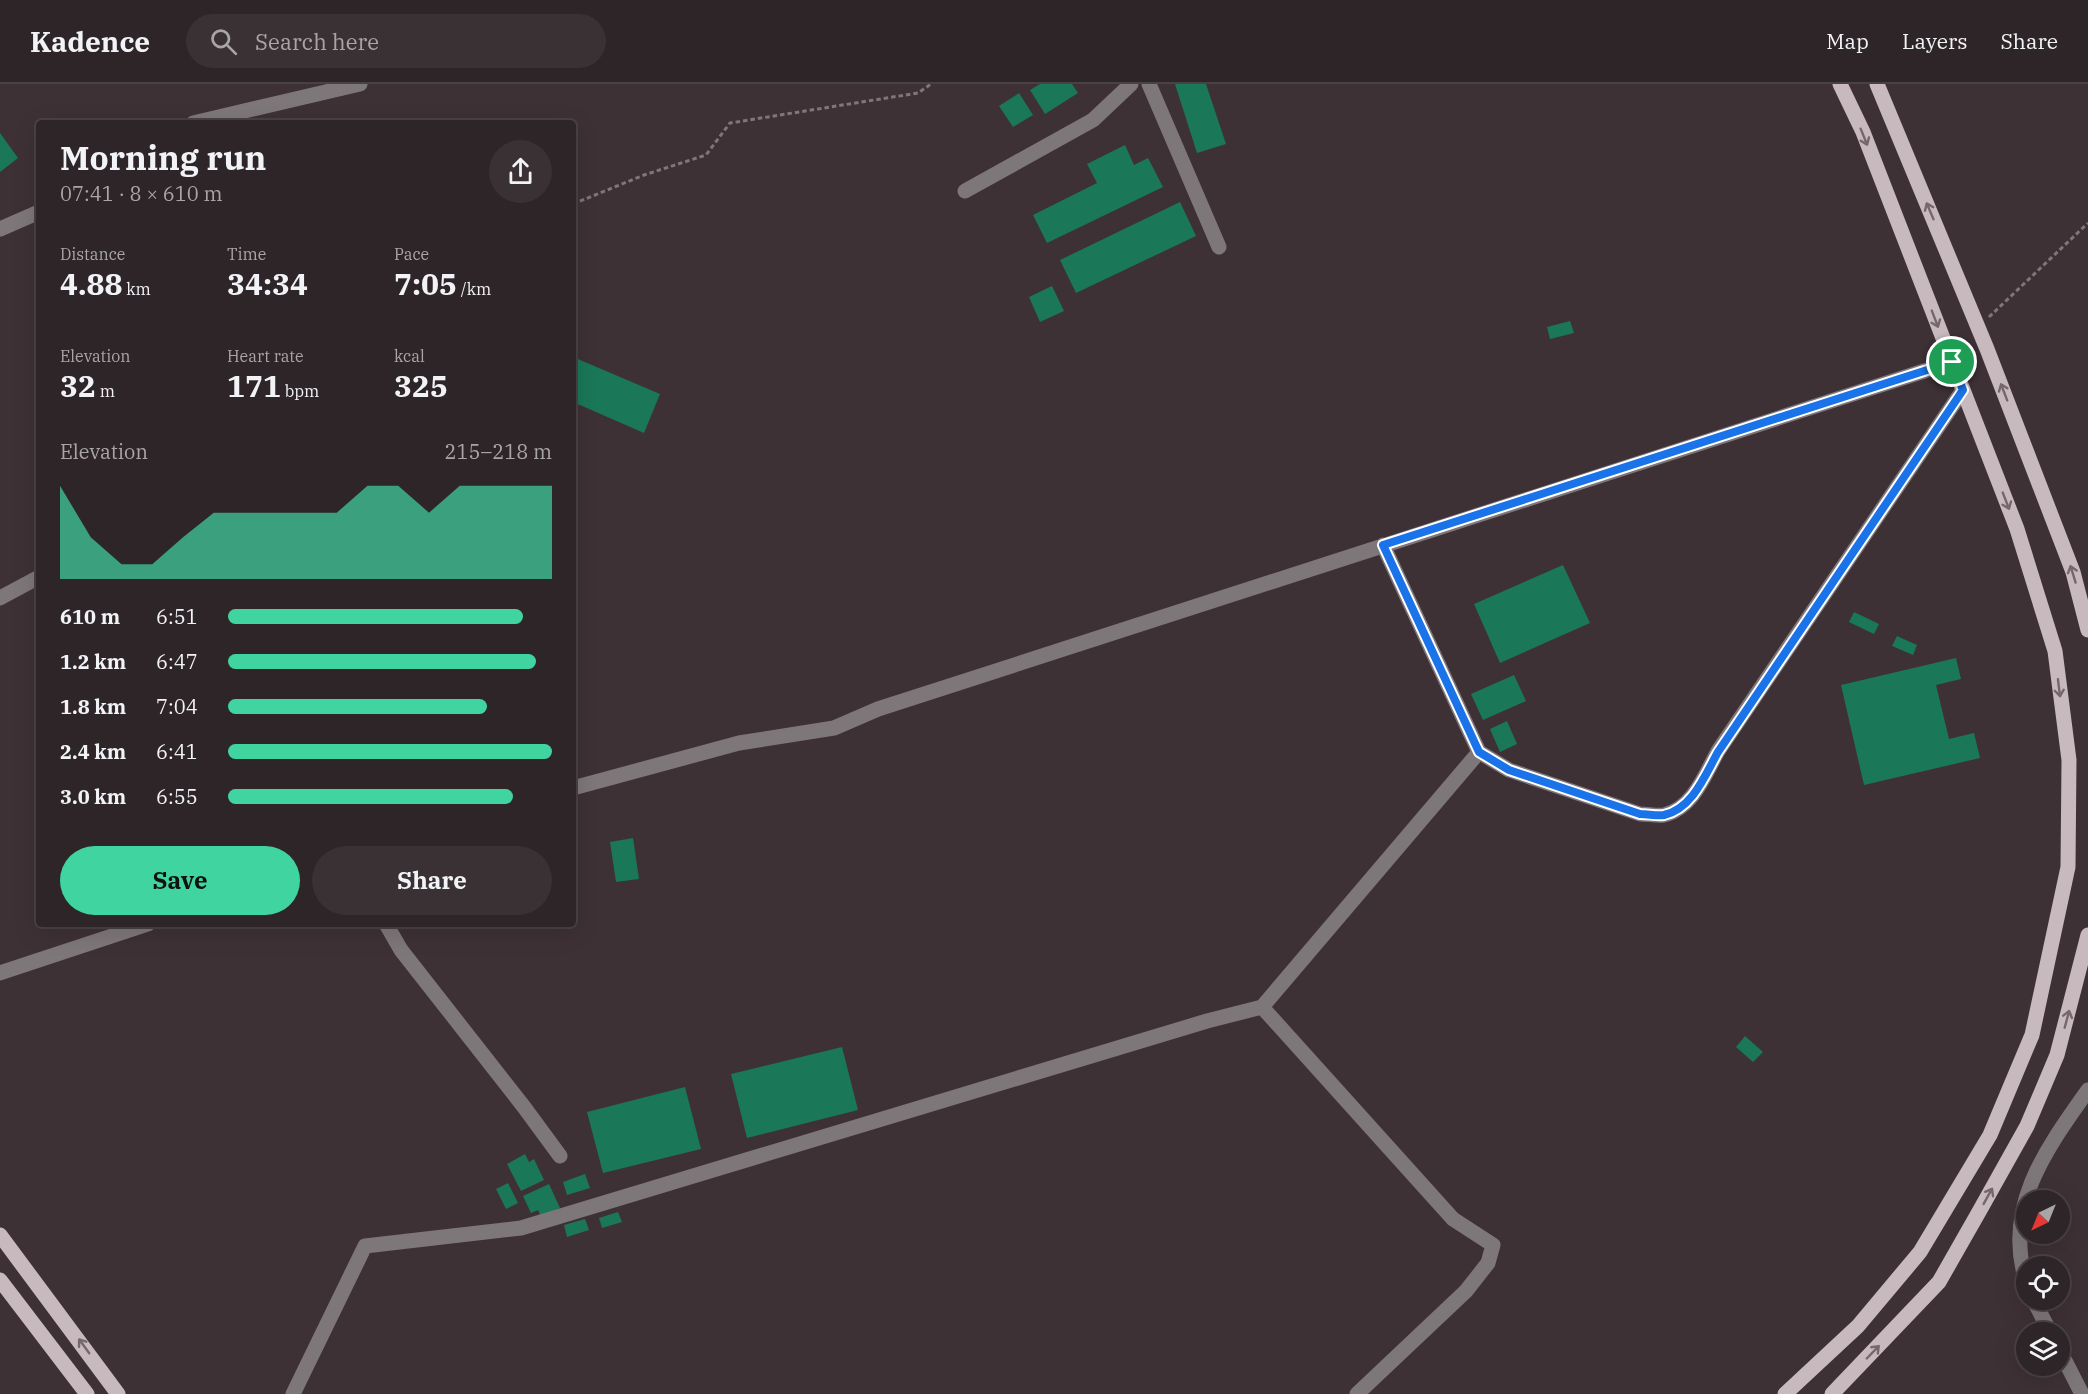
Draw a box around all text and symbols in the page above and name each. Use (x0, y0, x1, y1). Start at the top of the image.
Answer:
search box (186, 14, 606, 68)
text: Kadence (30, 23, 150, 60)
icon: search (207, 25, 240, 58)
text: Search here (255, 27, 379, 56)
text: Map (1826, 27, 1869, 55)
text: Layers (1902, 27, 1968, 55)
text: Share (2001, 27, 2058, 55)
one-way arrow (1860, 128, 1871, 146)
text: Morning run (60, 136, 266, 179)
button: share (489, 140, 552, 203)
text: 07:41 · 8 × 610 m (60, 180, 223, 207)
one-way arrow (1924, 202, 1935, 221)
text: Distance (60, 244, 125, 264)
text: Time (227, 244, 266, 264)
text: Pace (394, 244, 429, 264)
text: 4.88 (60, 264, 122, 303)
text: 34:34 (227, 264, 308, 303)
text: 7:05 (394, 264, 457, 303)
text: km (122, 279, 151, 299)
text: /km (457, 279, 491, 299)
one-way arrow (1931, 309, 1942, 328)
pin (1926, 336, 1977, 387)
icon: arrive (1935, 345, 1968, 378)
text: Elevation (60, 346, 130, 366)
text: Heart rate (227, 346, 304, 366)
text: kcal (394, 346, 425, 366)
text: 32 (60, 366, 96, 405)
text: 171 (227, 366, 281, 405)
text: 325 (394, 366, 448, 405)
text: m (96, 381, 115, 401)
text: bpm (281, 381, 319, 401)
one-way arrow (1997, 383, 2008, 402)
text: Elevation (60, 438, 148, 465)
text: 215–218 m (445, 438, 552, 465)
one-way arrow (2002, 491, 2013, 509)
one-way arrow (2067, 565, 2078, 584)
text: 610 m (60, 603, 120, 630)
text: 6:51 (156, 603, 198, 630)
text: 1.2 km (60, 648, 126, 675)
text: 6:47 (156, 648, 198, 675)
one-way arrow (2054, 677, 2065, 697)
text: 1.8 km (60, 693, 126, 720)
text: 7:04 (156, 693, 198, 720)
text: 2.4 km (60, 738, 126, 765)
text: 6:41 (156, 738, 198, 765)
text: 3.0 km (60, 783, 126, 810)
text: 6:55 (156, 783, 198, 810)
button: Save (60, 846, 300, 915)
button: Share (312, 846, 552, 915)
one-way arrow (2062, 1010, 2073, 1029)
one-way arrow (1982, 1188, 1994, 1205)
north arrow (2016, 1190, 2070, 1244)
map controls (2016, 1190, 2070, 1376)
button: locate (2016, 1256, 2070, 1310)
button: layers (2016, 1322, 2070, 1376)
one-way arrow (77, 1339, 90, 1355)
one-way arrow (1865, 1344, 1880, 1359)

